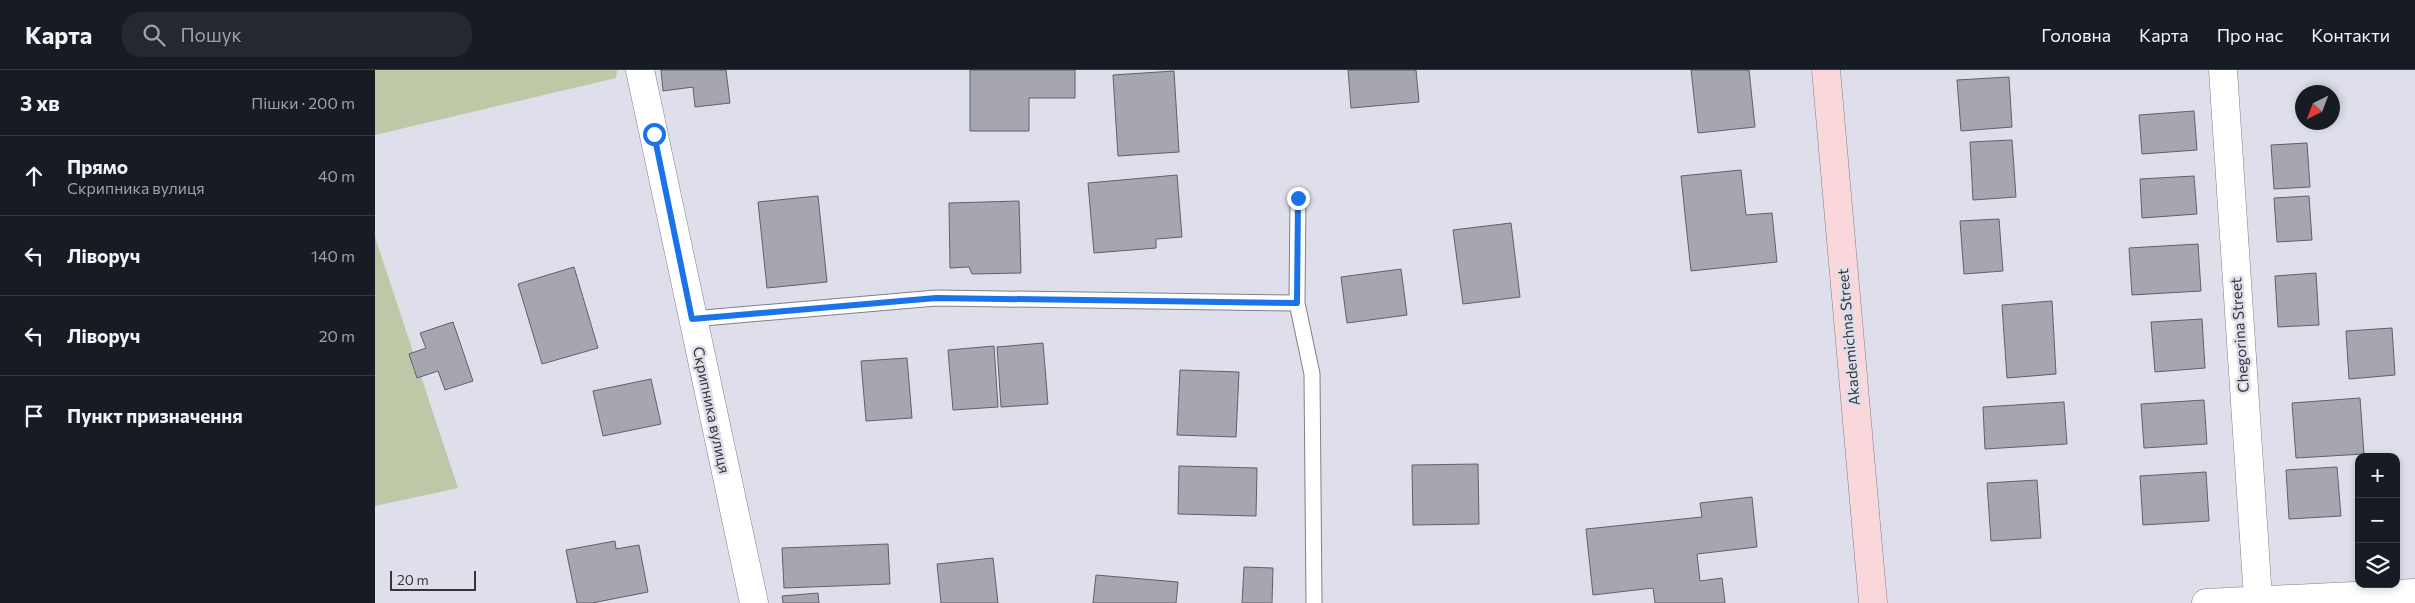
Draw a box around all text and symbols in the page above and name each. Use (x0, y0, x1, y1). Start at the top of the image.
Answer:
search box (122, 12, 472, 57)
text: Карта (25, 20, 92, 49)
icon: search (140, 21, 168, 49)
text: Пошук (180, 23, 242, 46)
text: Головна (2041, 24, 2111, 46)
text: Карта (2139, 24, 2189, 46)
text: Про нас (2217, 24, 2283, 46)
text: Контакти (2311, 24, 2390, 46)
north arrow (2295, 85, 2340, 130)
text: 3 хв (20, 90, 60, 115)
text: Пішки · 200 m (251, 93, 355, 112)
route start (643, 123, 666, 146)
text: Прямо (67, 155, 128, 178)
icon: ahead (20, 162, 48, 190)
text: 40 m (318, 166, 355, 185)
text: Скрипника вулиця (67, 178, 205, 197)
route end (1287, 187, 1310, 210)
icon: left (20, 242, 48, 270)
text: Ліворуч (67, 244, 140, 267)
text: 140 m (311, 246, 355, 265)
street label: Akademichna Street (1833, 268, 1863, 406)
street label: Chegorina Street (2226, 277, 2252, 393)
icon: left (20, 322, 48, 350)
text: Ліворуч (67, 324, 140, 347)
text: 20 m (319, 326, 355, 345)
street label: Скрипника вулиця (690, 345, 734, 475)
icon: arrive (20, 402, 48, 430)
text: Пункт призначення (67, 404, 243, 427)
map controls (2355, 453, 2400, 588)
button: + (2355, 453, 2400, 498)
button: − (2355, 498, 2400, 543)
button: layers (2355, 543, 2400, 588)
scale bar (390, 568, 476, 591)
text: 20 m (397, 571, 429, 588)

